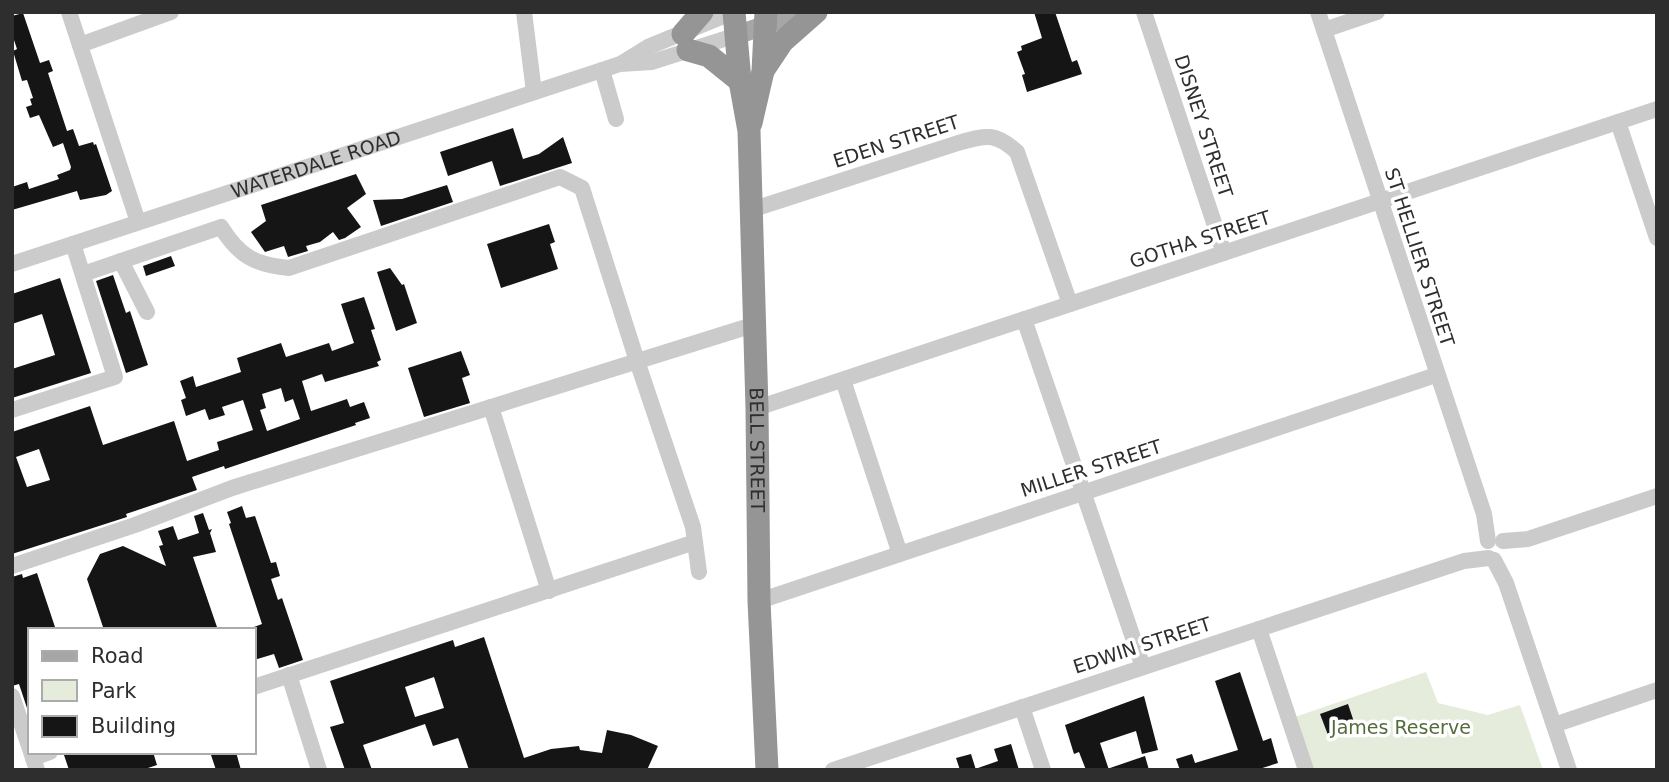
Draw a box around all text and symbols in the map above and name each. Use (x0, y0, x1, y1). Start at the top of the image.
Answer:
street label: DISNEY STREET (1171, 52, 1238, 200)
street label: EDEN STREET (830, 110, 962, 172)
street label: WATERDALE ROAD (228, 126, 404, 202)
street label: ST HELLIER STREET (1381, 165, 1459, 349)
street label: GOTHA STREET (1127, 206, 1274, 272)
street label: BELL STREET (745, 387, 769, 513)
street label: MILLER STREET (1018, 435, 1165, 501)
street label: EDWIN STREET (1070, 612, 1214, 678)
legend (28, 628, 256, 754)
text: Road (91, 644, 144, 668)
text: Park (91, 679, 137, 703)
text: Building (91, 714, 176, 738)
park label: James Reserve (1330, 716, 1471, 738)

